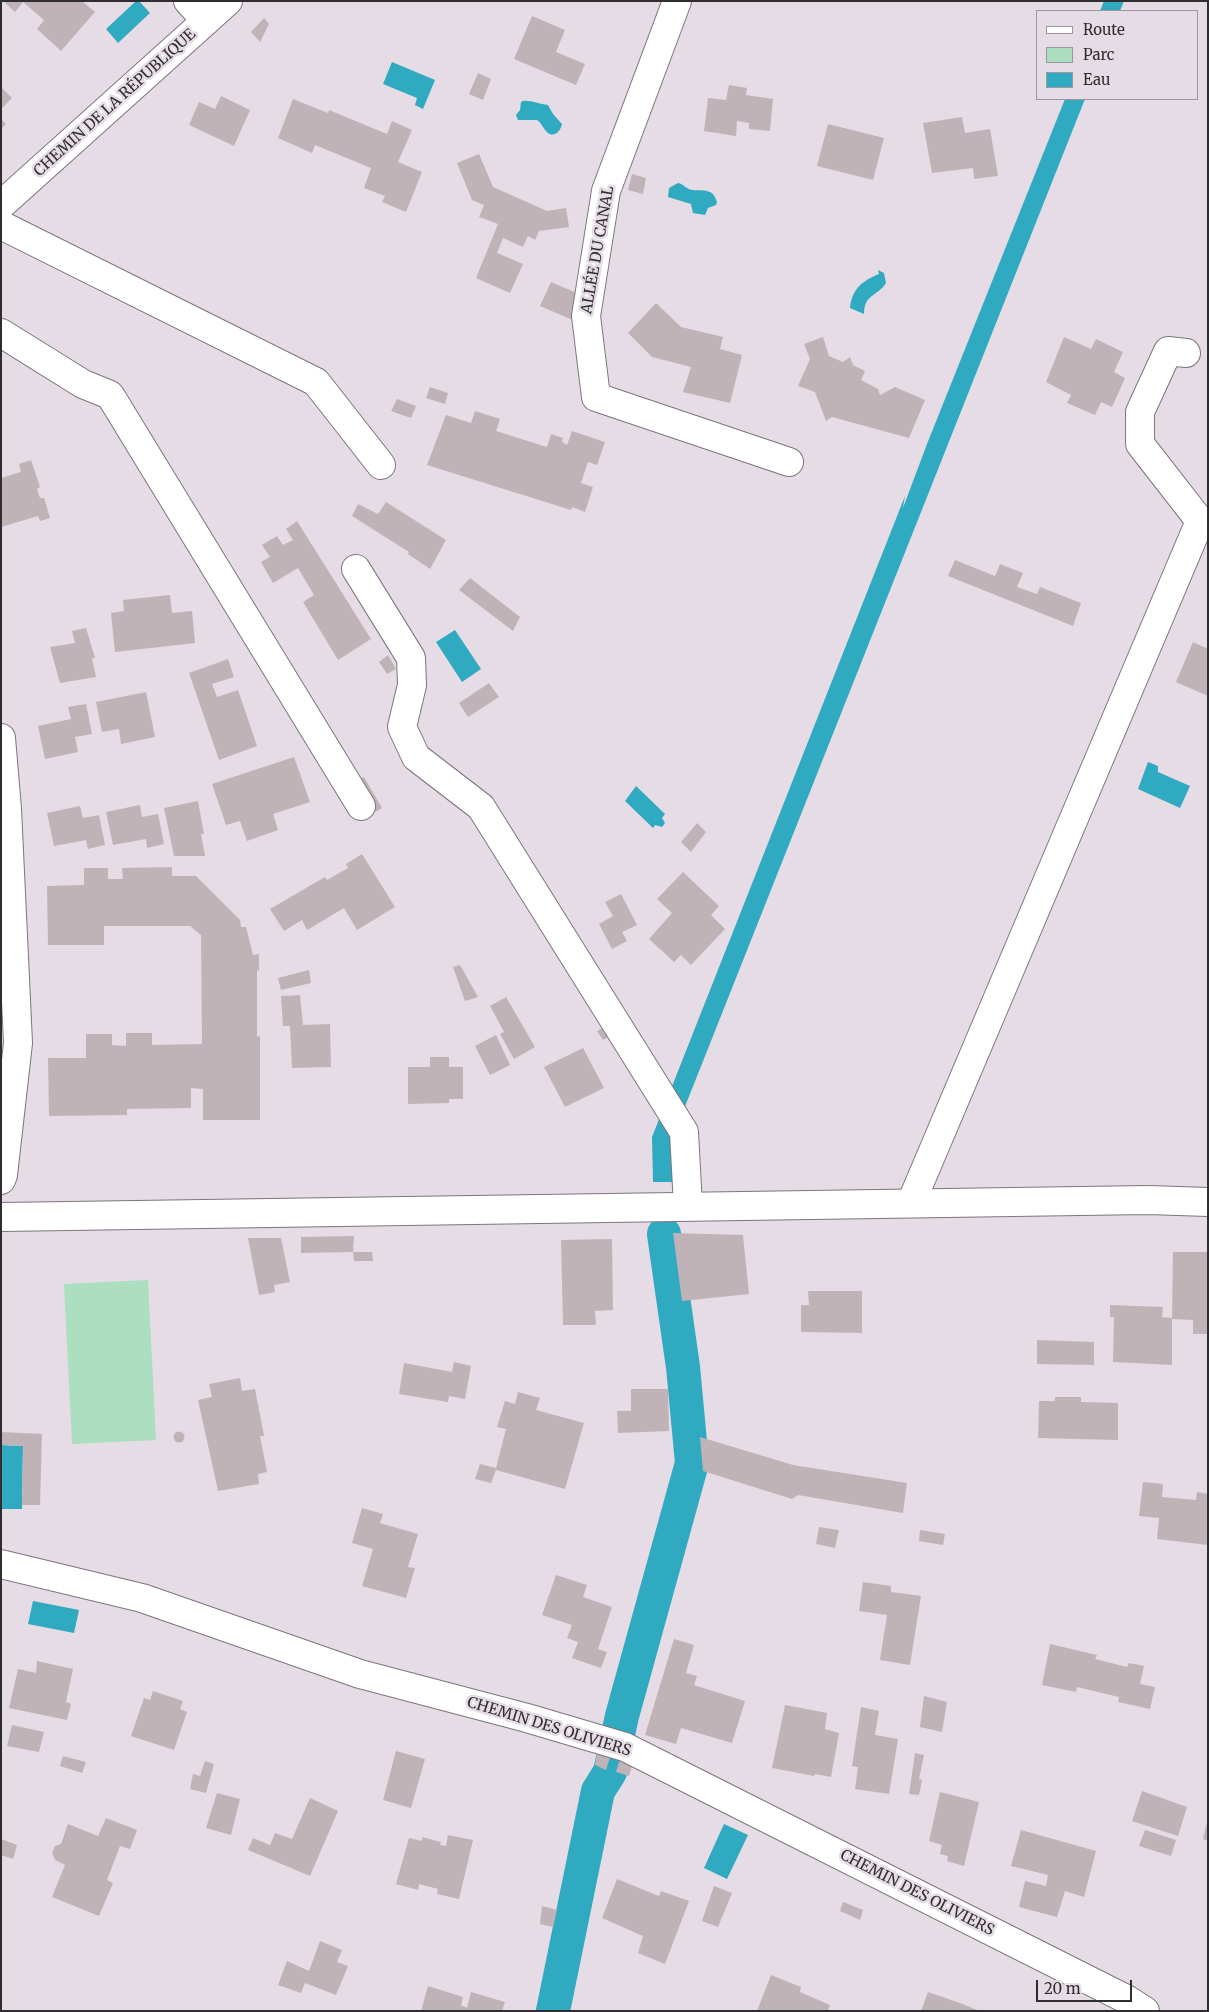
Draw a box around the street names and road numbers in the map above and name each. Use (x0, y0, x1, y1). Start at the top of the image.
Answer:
street label: CHEMIN DE LA RÉPUBLIQUE (30, 26, 200, 180)
street label: ALLÉE DU CANAL (578, 185, 618, 315)
street label: CHEMIN DES OLIVIERS (465, 1693, 633, 1761)
street label: CHEMIN DES OLIVIERS (837, 1846, 997, 1940)

